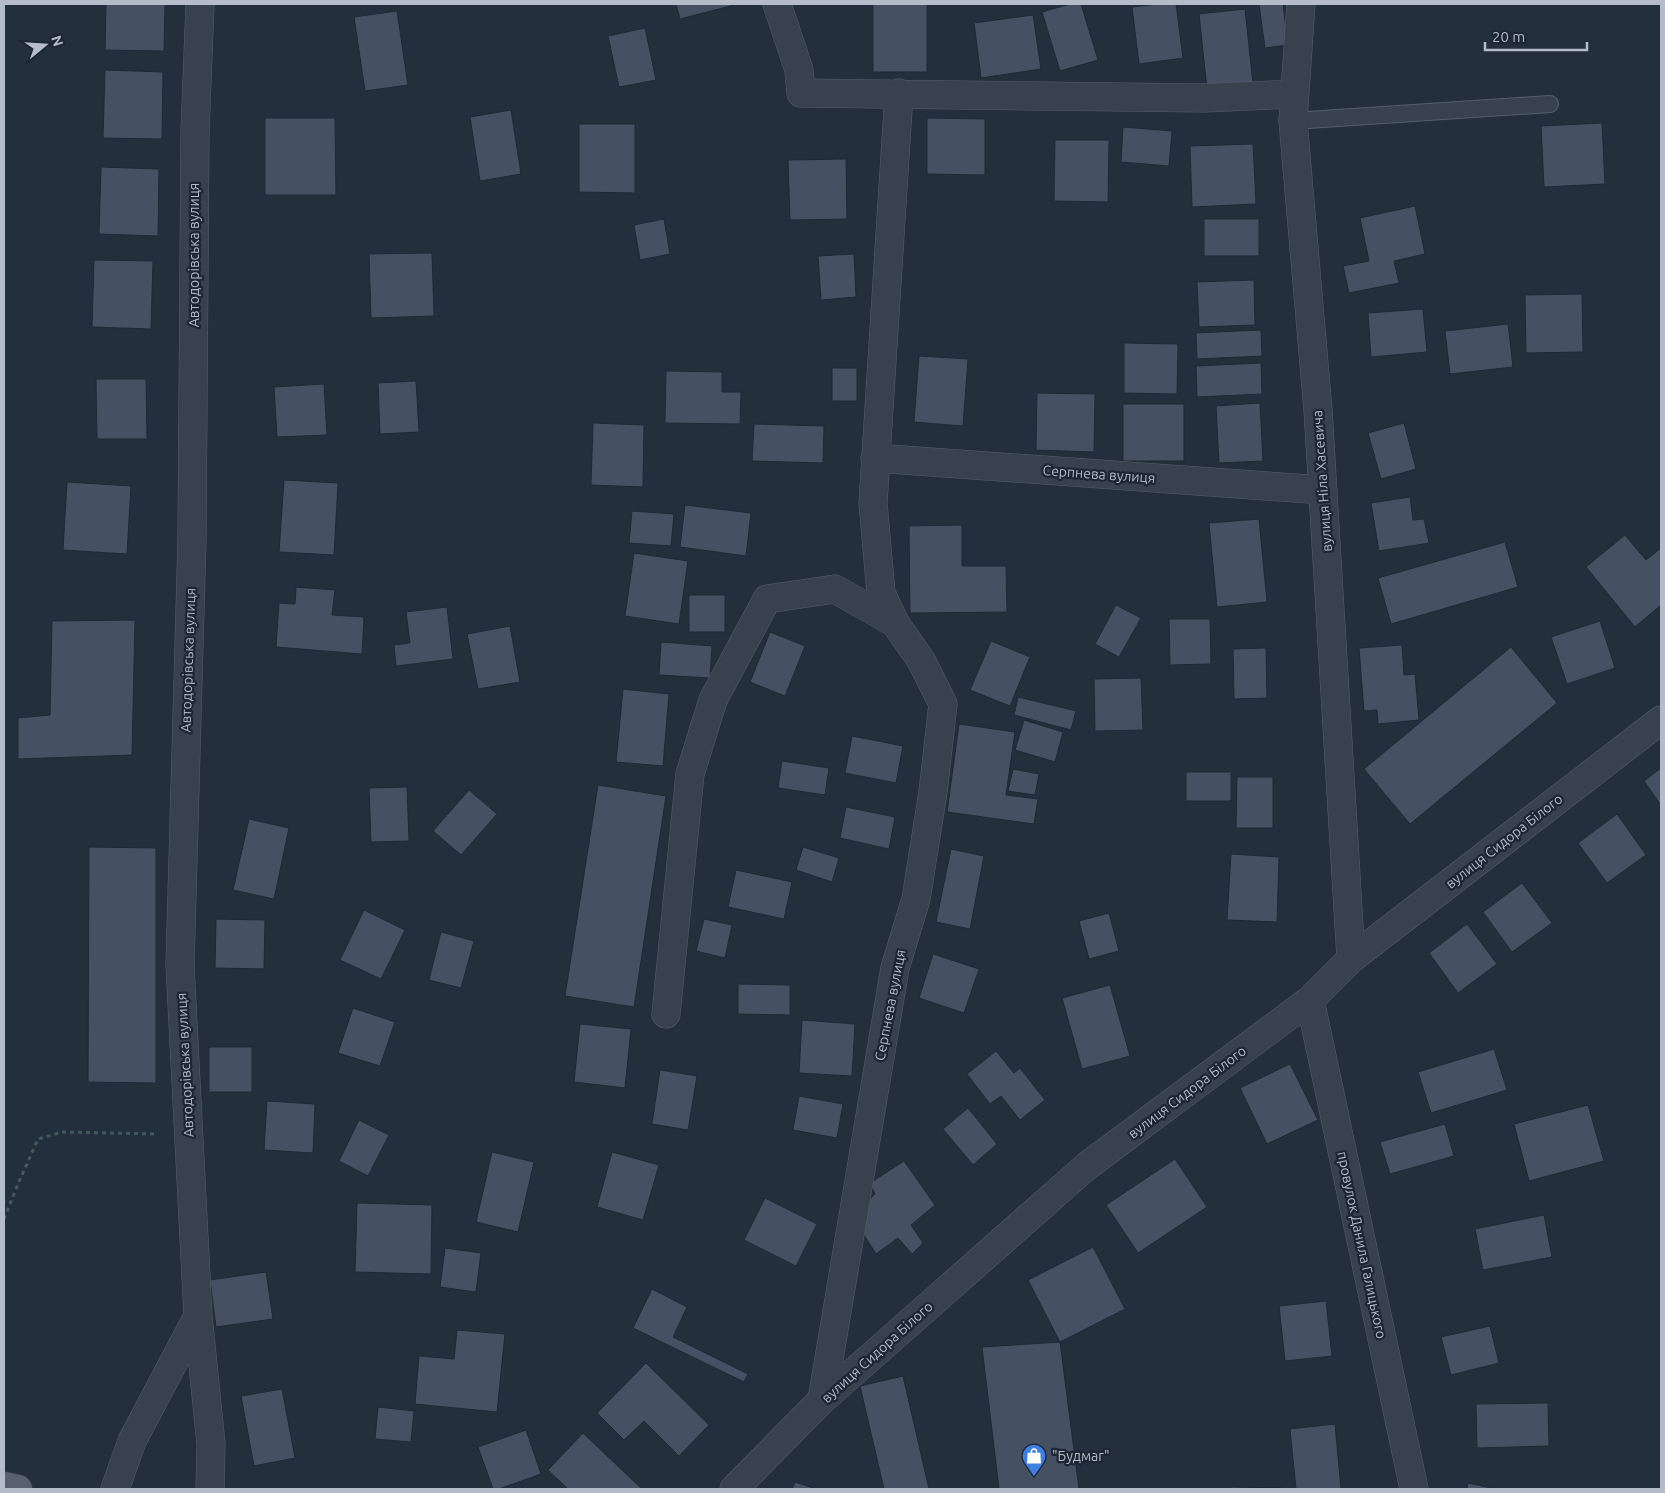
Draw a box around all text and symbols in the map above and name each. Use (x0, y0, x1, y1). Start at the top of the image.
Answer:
north arrow (20, 20, 70, 70)
scale bar (1485, 20, 1588, 52)
text: 20 m (1492, 28, 1525, 45)
text: N (48, 34, 67, 48)
street label: Автодорівська вулиця (186, 183, 202, 327)
street label: вулиця Ніла Хасевича (1309, 410, 1335, 552)
street label: Серпнева вулиця (1042, 462, 1156, 486)
street label: Автодорівська вулиця (177, 587, 199, 733)
street label: вулиця Сидора Білого (1442, 790, 1566, 892)
street label: Серпнева вулиця (871, 948, 909, 1062)
street label: Автодорівська вулиця (173, 992, 197, 1138)
street label: вулиця Сидора Білого (1125, 1042, 1249, 1142)
street label: провулок Данила Галицького (1334, 1150, 1390, 1340)
street label: вулиця Сидора Білого (818, 1298, 936, 1406)
shop icon: "Будмаг" (1021, 1443, 1047, 1477)
place label: "Будмаг" (1052, 1448, 1110, 1464)

